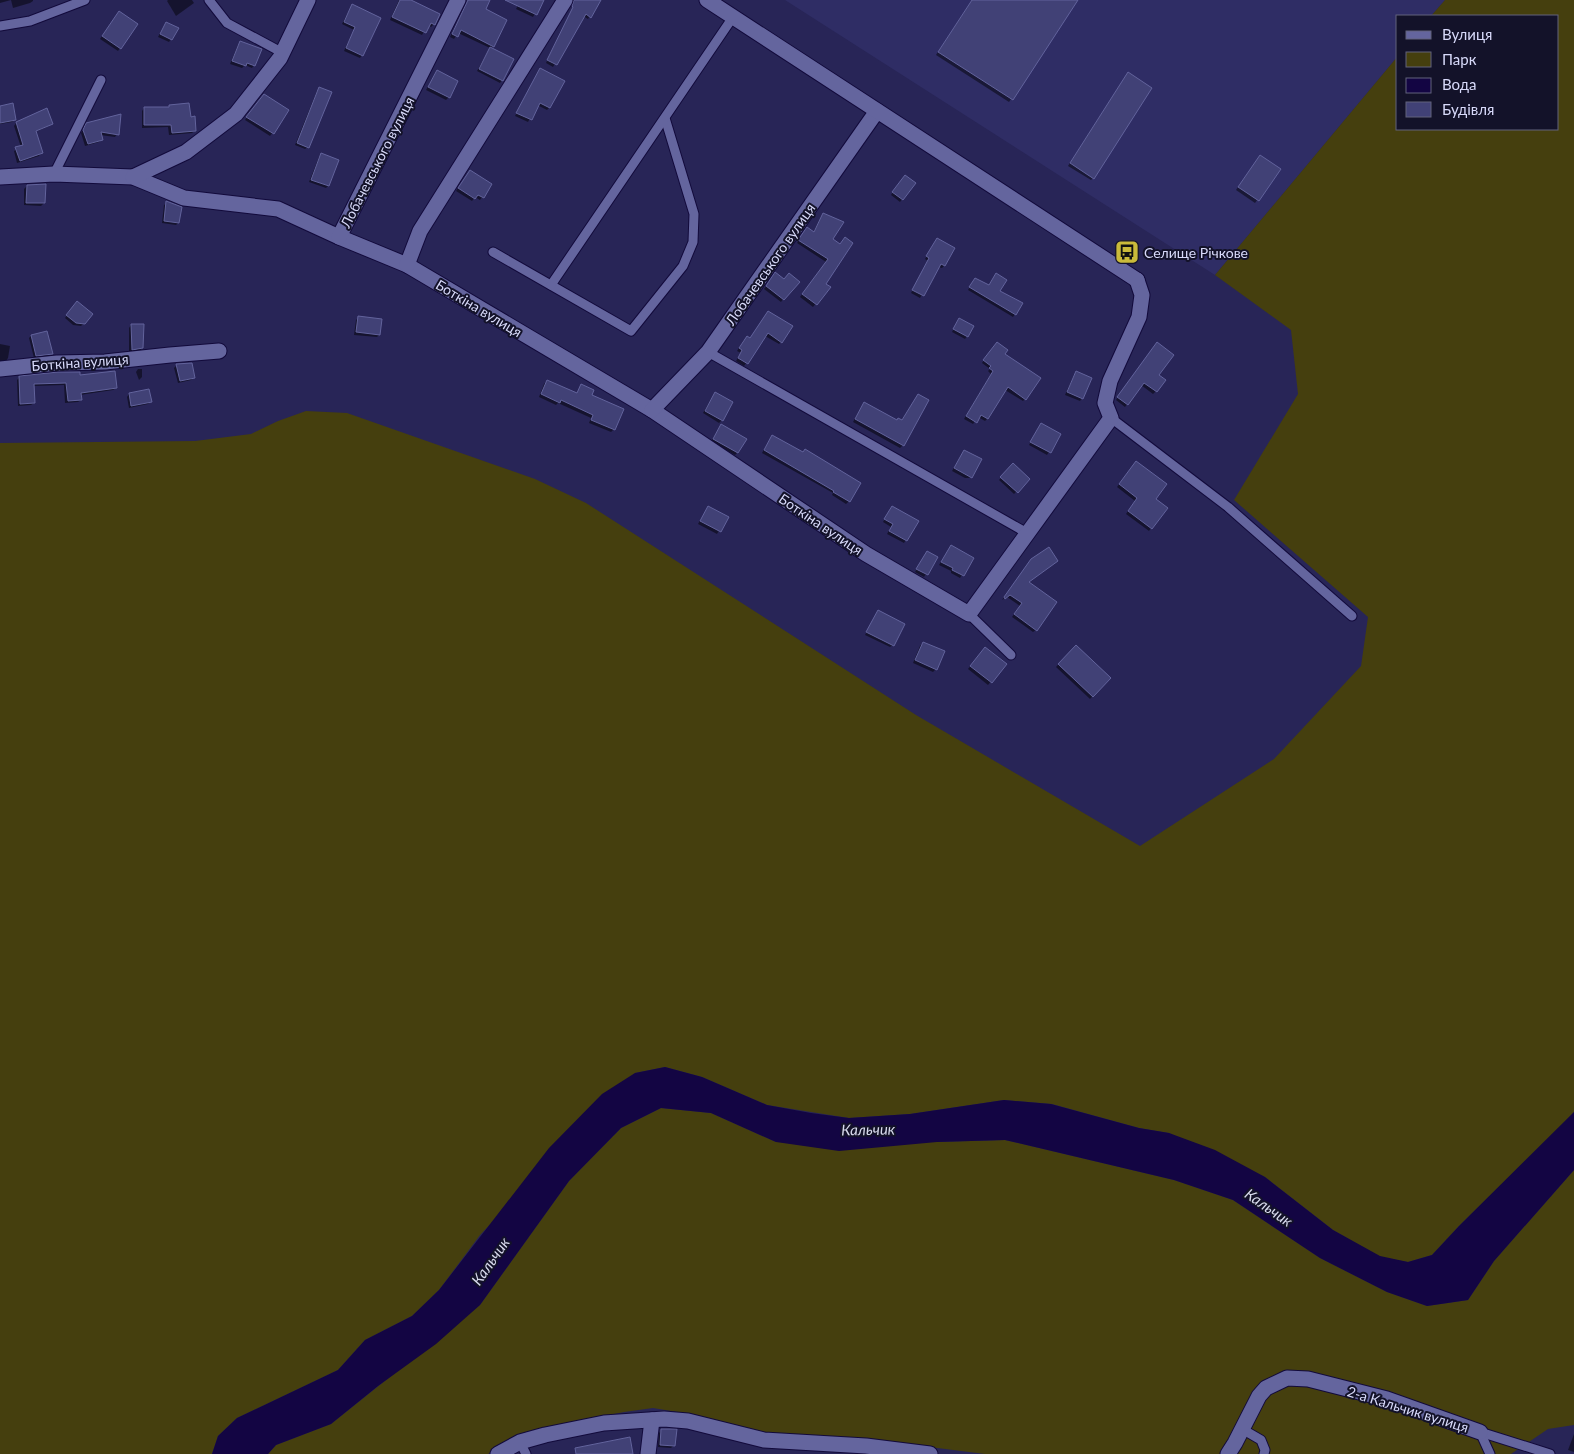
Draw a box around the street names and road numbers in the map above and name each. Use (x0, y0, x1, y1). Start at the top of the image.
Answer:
street label: Лобачевського вулиця (336, 94, 417, 231)
street label: Лобачевського вулиця (721, 200, 818, 329)
street label: Боткіна вулиця (433, 276, 525, 340)
street label: Боткіна вулиця (31, 350, 129, 374)
street label: Боткіна вулиця (776, 490, 866, 558)
street label: 2-а Кальчик вулиця (1345, 1382, 1471, 1436)

